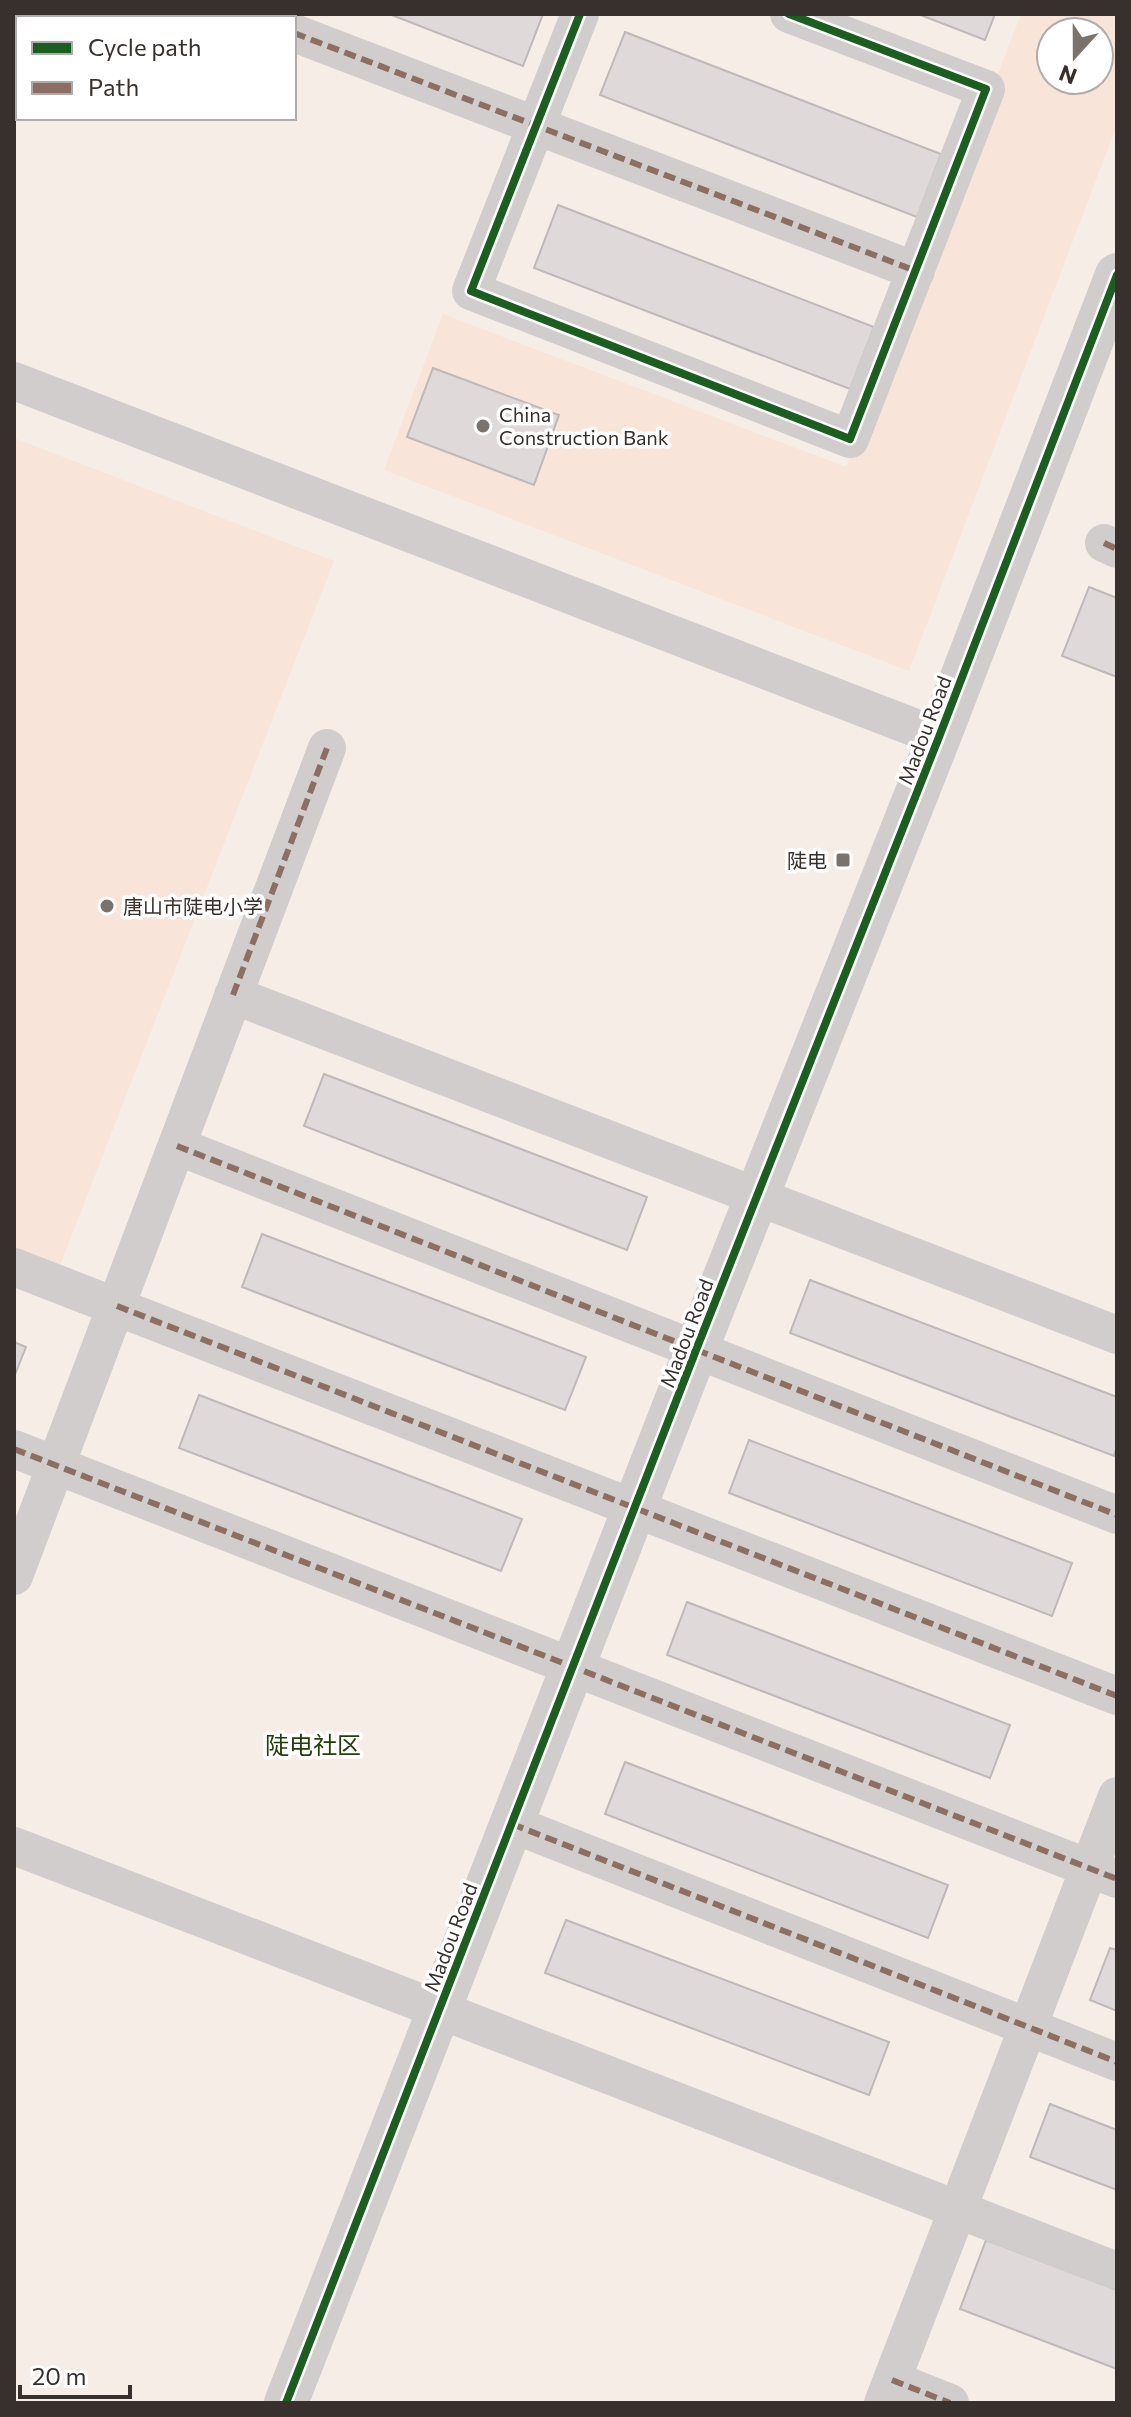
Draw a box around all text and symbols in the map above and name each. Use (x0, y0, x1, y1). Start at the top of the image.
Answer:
legend (16, 16, 296, 120)
north arrow (1035, 16, 1115, 96)
text: Cycle path (88, 32, 202, 61)
text: N (1055, 60, 1080, 91)
text: Path (88, 72, 139, 101)
place label: China Construction Bank (499, 402, 669, 449)
marker: China Construction Bank (474, 417, 492, 435)
street label: Madou Road (892, 672, 956, 788)
place label: 陡电 (787, 848, 827, 872)
marker: 陡电 (834, 851, 852, 869)
place label: 唐山市陡电小学 (123, 894, 263, 918)
marker: 唐山市陡电小学 (98, 897, 116, 915)
street label: Madou Road (654, 1275, 718, 1391)
district label: 陡电社区 (265, 1730, 361, 1759)
street label: Madou Road (418, 1879, 482, 1995)
scale bar (20, 2349, 130, 2399)
text: 20 m (32, 2361, 86, 2390)

